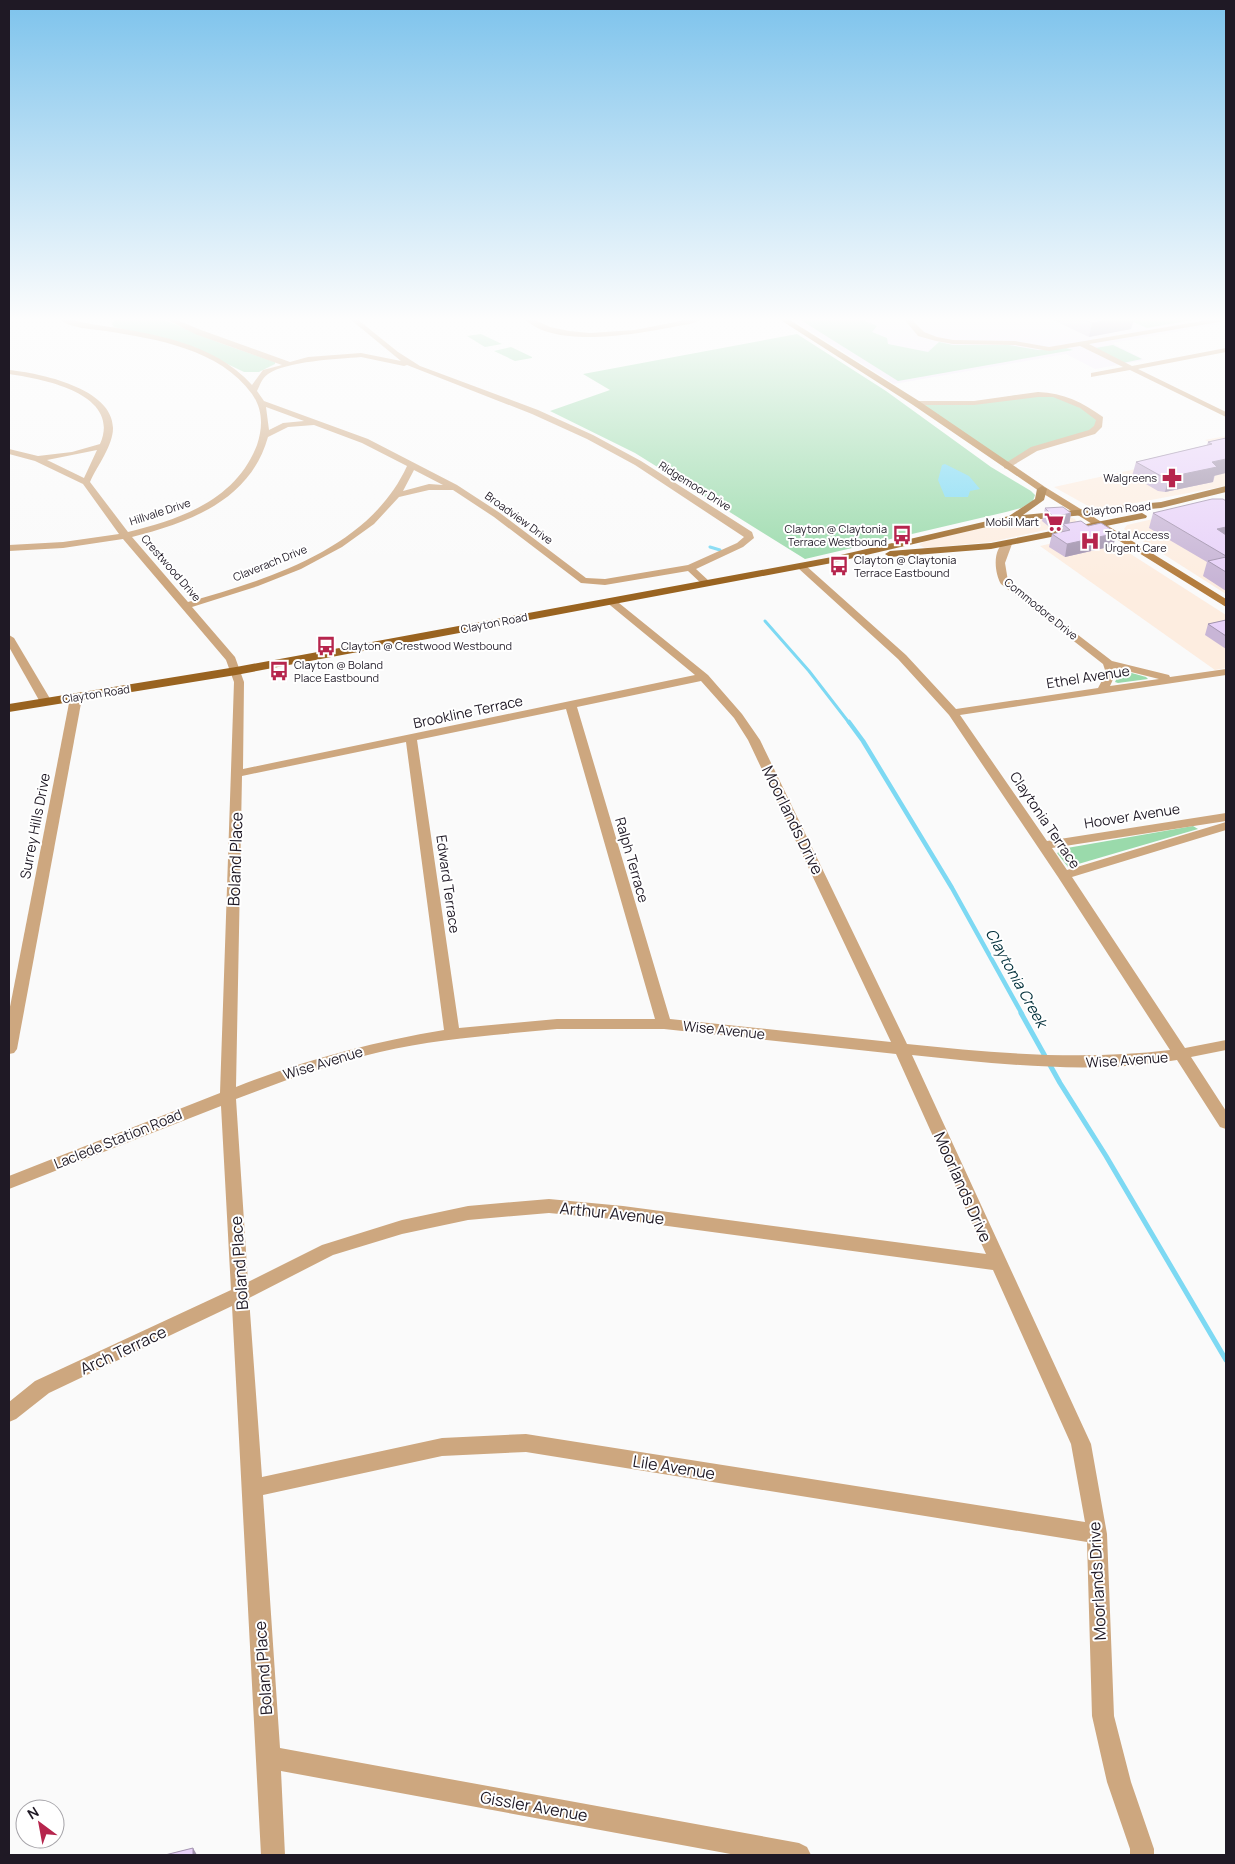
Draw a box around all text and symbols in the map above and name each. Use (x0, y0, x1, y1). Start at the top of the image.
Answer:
street label: Ridgemoor Drive (656, 457, 735, 514)
pharmacy icon: Walgreens (1161, 467, 1183, 489)
place label: Walgreens (1103, 470, 1157, 485)
street label: Broadview Drive (482, 488, 557, 548)
street label: Hillvale Drive (127, 494, 193, 528)
street label: Clayton Road (1082, 498, 1151, 519)
supermarket icon: Mobil Mart (1043, 511, 1065, 533)
place label: Mobil Mart (986, 514, 1039, 529)
place label: Clayton @ Claytonia Terrace Westbound (785, 521, 887, 549)
bus stop icon: Clayton @ Claytonia Terrace Westbound (891, 524, 913, 546)
place label: Total Access Urgent Care (1105, 527, 1169, 555)
hospital icon: Total Access Urgent Care (1079, 530, 1101, 552)
street label: Crestwood Drive (138, 531, 205, 605)
street label: Claverach Drive (231, 541, 310, 584)
place label: Clayton @ Claytonia Terrace Eastbound (854, 552, 956, 580)
bus stop icon: Clayton @ Claytonia Terrace Eastbound (828, 555, 850, 577)
street label: Commodore Drive (1001, 574, 1082, 643)
street label: Clayton Road (459, 609, 529, 636)
bus stop icon: Clayton @ Crestwood Westbound (315, 635, 337, 657)
place label: Clayton @ Crestwood Westbound (341, 638, 512, 653)
place label: Clayton @ Boland Place Eastbound (294, 657, 383, 685)
bus stop icon: Clayton @ Boland Place Eastbound (268, 660, 290, 682)
street label: Ethel Avenue (1045, 661, 1131, 692)
street label: Clayton Road (61, 681, 131, 706)
street label: Brookline Terrace (411, 691, 524, 732)
street label: Moorlands Drive (757, 762, 829, 878)
street label: Claytonia Terrace (1006, 768, 1085, 872)
street label: Surrey Hills Drive (15, 771, 54, 880)
street label: Hoover Avenue (1083, 799, 1181, 832)
street label: Boland Place (222, 811, 248, 907)
street label: Ralph Terrace (611, 815, 654, 905)
street label: Edward Terrace (432, 834, 465, 934)
water label: Claytonia Creek (981, 925, 1054, 1033)
street label: Wise Avenue (682, 1016, 766, 1043)
street label: Wise Avenue (281, 1041, 365, 1084)
street label: Wise Avenue (1085, 1047, 1169, 1072)
street label: Laclede Station Road (51, 1104, 185, 1173)
street label: Moorlands Drive (929, 1128, 997, 1246)
street label: Arthur Avenue (559, 1197, 665, 1229)
street label: Boland Place (225, 1215, 253, 1311)
street label: Arch Terrace (76, 1320, 170, 1380)
street label: Lile Avenue (631, 1450, 717, 1484)
street label: Moorlands Drive (1083, 1521, 1111, 1641)
street label: Boland Place (249, 1620, 277, 1716)
street label: Gissler Avenue (479, 1786, 589, 1826)
north arrow (15, 1799, 65, 1849)
text: N (24, 1802, 42, 1823)

